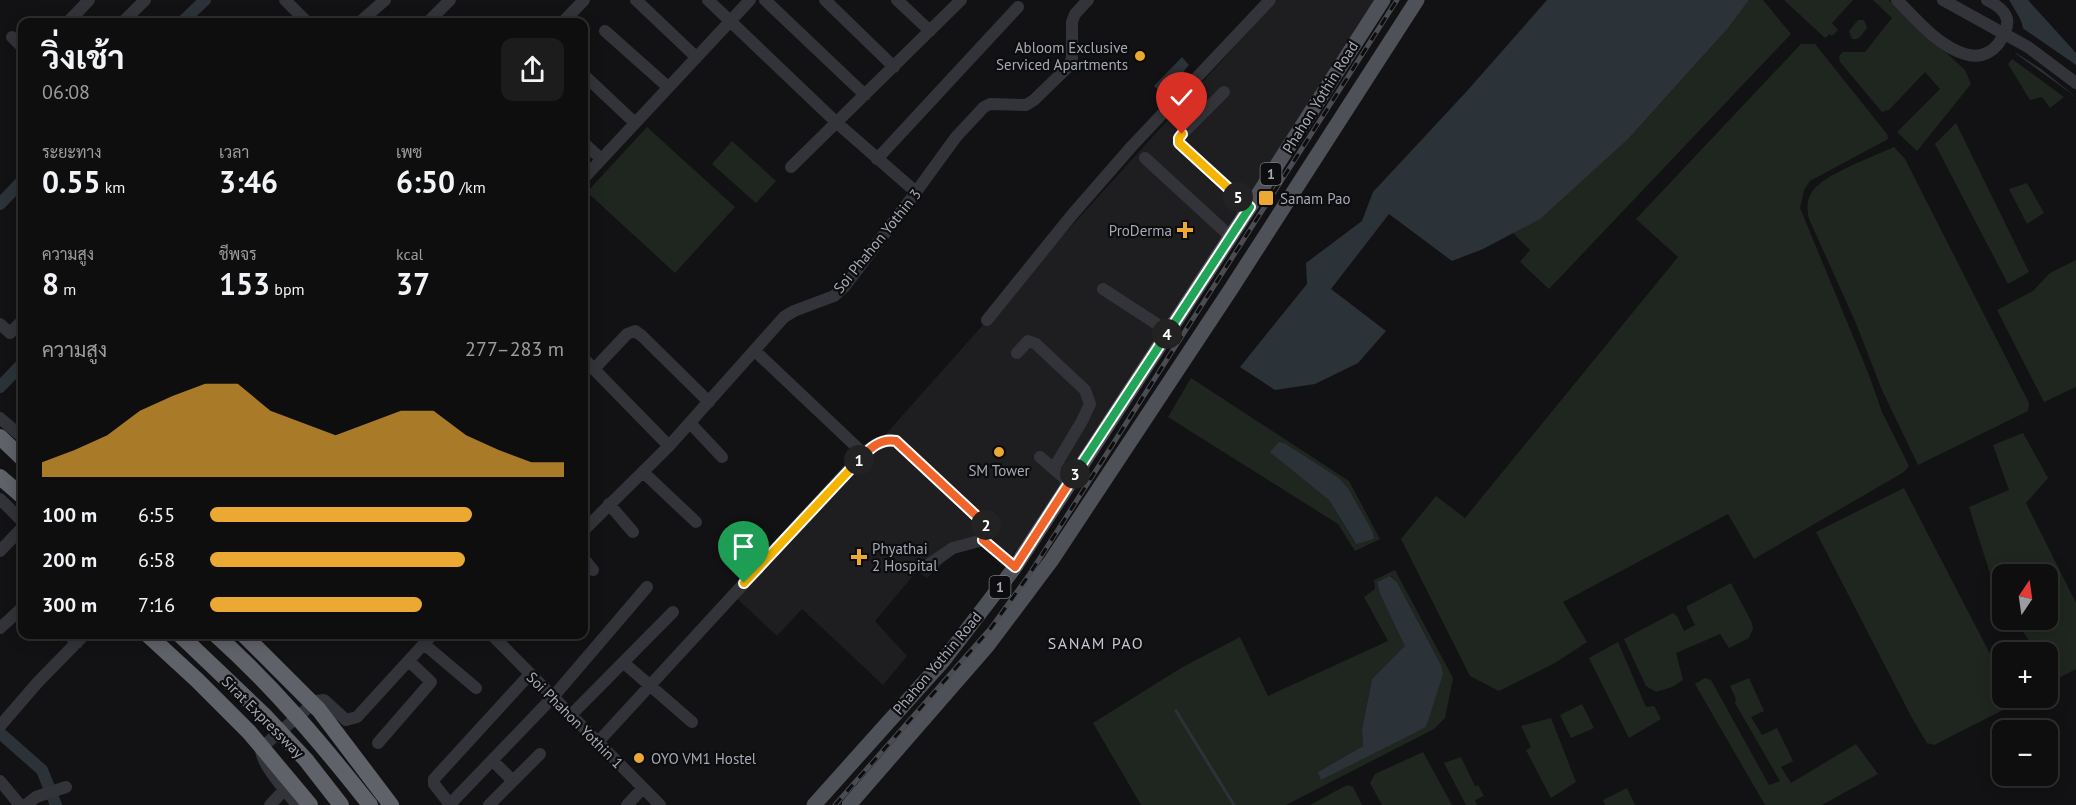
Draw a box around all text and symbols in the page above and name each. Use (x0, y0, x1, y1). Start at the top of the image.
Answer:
text: วิ่งเช้า (42, 35, 125, 78)
street label: Phahon Yothin Road (1278, 37, 1362, 157)
button: share (501, 38, 564, 101)
place label: Abloom Exclusive Serviced Apartments (996, 38, 1128, 74)
marker: Abloom Exclusive Serviced Apartments (1133, 49, 1147, 63)
pin (1156, 72, 1207, 134)
text: 06:08 (42, 79, 90, 105)
icon: check (1165, 81, 1198, 114)
text: ระยะทาง (42, 142, 102, 162)
text: เวลา (219, 142, 249, 162)
text: เพซ (396, 142, 422, 162)
text: 0.55 (42, 162, 100, 201)
text: 3:46 (219, 162, 278, 201)
text: 6:50 (396, 162, 455, 201)
road number: 1 (1260, 163, 1282, 185)
text: km (100, 177, 125, 197)
text: /km (455, 177, 486, 197)
pin: 5 (1223, 182, 1253, 212)
street label: Soi Phahon Yothin 3 (829, 185, 925, 297)
text: 5 (1233, 187, 1243, 207)
marker: Sanam Pao (1257, 189, 1275, 207)
place label: Sanam Pao (1280, 189, 1351, 208)
place label: ProDerma (1109, 221, 1172, 240)
marker: ProDerma (1176, 221, 1194, 239)
text: ความสูง (42, 244, 94, 264)
text: ชีพจร (219, 244, 257, 264)
text: kcal (396, 244, 423, 264)
text: 8 (42, 264, 59, 303)
text: 153 (219, 264, 270, 303)
text: 37 (396, 264, 430, 303)
text: m (59, 279, 76, 299)
text: bpm (270, 279, 305, 299)
pin: 4 (1152, 319, 1182, 349)
text: 4 (1162, 324, 1172, 344)
text: 277–283 m (465, 336, 564, 362)
text: ความสูง (42, 337, 107, 363)
pin: 1 (844, 445, 874, 475)
marker: SM Tower (992, 445, 1006, 459)
text: 1 (854, 450, 864, 470)
pin: 3 (1060, 459, 1090, 489)
place label: SM Tower (968, 461, 1030, 480)
text: 3 (1070, 464, 1080, 484)
text: 100 m (42, 502, 97, 528)
text: 6:55 (138, 502, 175, 528)
pin: 2 (971, 510, 1001, 540)
text: 2 (981, 515, 991, 535)
pin (718, 521, 769, 583)
icon: arrive (727, 530, 760, 563)
place label: Phyathai 2 Hospital (872, 539, 938, 575)
text: 200 m (42, 547, 97, 573)
text: 6:58 (138, 547, 175, 573)
marker: Phyathai 2 Hospital (850, 548, 868, 566)
north arrow (1992, 564, 2058, 630)
map controls (1992, 564, 2058, 786)
road number: 1 (990, 576, 1010, 598)
text: 300 m (42, 592, 97, 618)
text: 7:16 (138, 592, 175, 618)
street label: Phahon Yothin Road (888, 608, 986, 718)
district label: SANAM PAO (1048, 633, 1144, 653)
button: + (1992, 642, 2058, 708)
street label: Soi Phahon Yothin 1 (523, 668, 627, 772)
street label: Sirat Expressway (218, 672, 308, 762)
button: − (1992, 720, 2058, 786)
place label: OYO VM1 Hostel (651, 749, 757, 768)
marker: OYO VM1 Hostel (632, 751, 646, 765)

